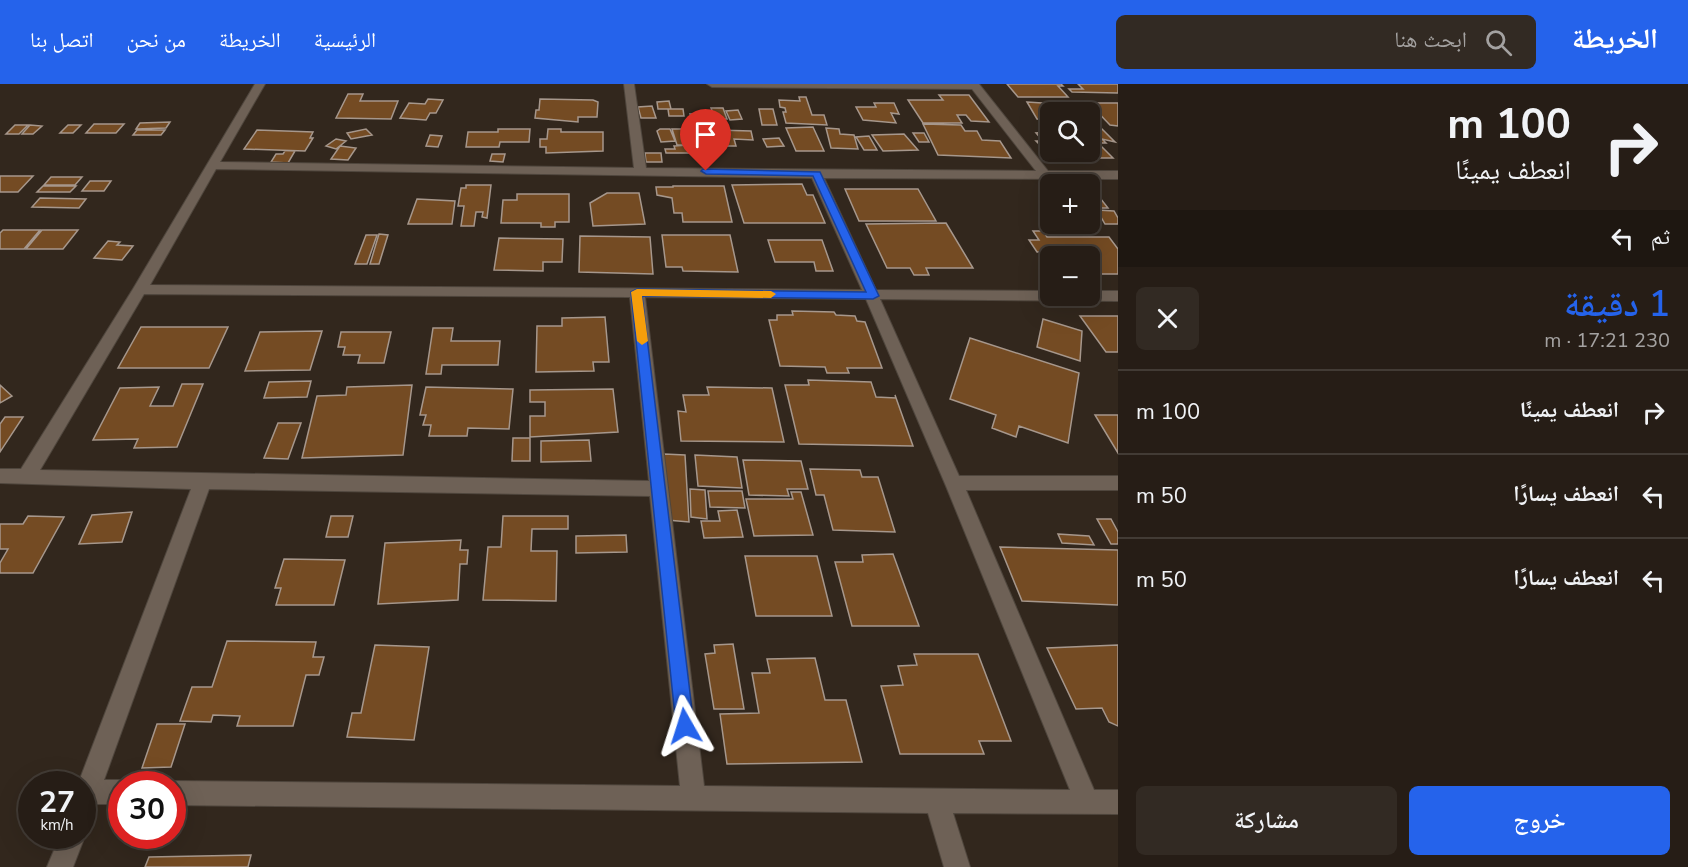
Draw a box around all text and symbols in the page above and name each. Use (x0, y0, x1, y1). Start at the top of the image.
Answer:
search box (1116, 15, 1536, 69)
text: الخريطة (1572, 20, 1658, 58)
text: ابحث هنا (1394, 25, 1467, 55)
text: اتصل بنا (30, 26, 94, 54)
text: من نحن (127, 26, 186, 54)
text: الخريطة (219, 26, 281, 54)
text: الرئيسية (314, 26, 376, 54)
icon: search (1482, 26, 1515, 59)
text: 100 m (1447, 96, 1571, 153)
map controls (1040, 102, 1100, 306)
button: search (1040, 102, 1100, 162)
icon: right (1592, 108, 1670, 186)
pin (680, 109, 731, 171)
icon: arrive (689, 118, 722, 151)
text: انعطف يمينًا (1455, 152, 1571, 189)
button: + (1040, 174, 1100, 234)
icon: left (1606, 222, 1639, 255)
text: ثم (1651, 222, 1670, 252)
button: − (1040, 246, 1100, 306)
text: 1 دقيقة (1564, 280, 1670, 329)
button: close (1136, 287, 1199, 350)
text: 230 m · 17:21 (1544, 327, 1670, 354)
text: انعطف يمينًا (1520, 395, 1619, 425)
icon: right (1637, 396, 1670, 429)
text: 100 m (1136, 397, 1200, 427)
text: انعطف يسارًا (1513, 479, 1619, 509)
icon: left (1637, 480, 1670, 513)
text: 50 m (1136, 481, 1187, 511)
text: انعطف يسارًا (1513, 563, 1619, 593)
icon: left (1637, 564, 1670, 597)
text: 50 m (1136, 565, 1187, 595)
position arrow (653, 694, 717, 758)
speed limit sign: 30 (108, 771, 186, 849)
text: 27 (39, 782, 75, 823)
button: مشاركة (1136, 786, 1397, 855)
button: خروج (1409, 786, 1670, 855)
text: km/h (40, 815, 74, 835)

